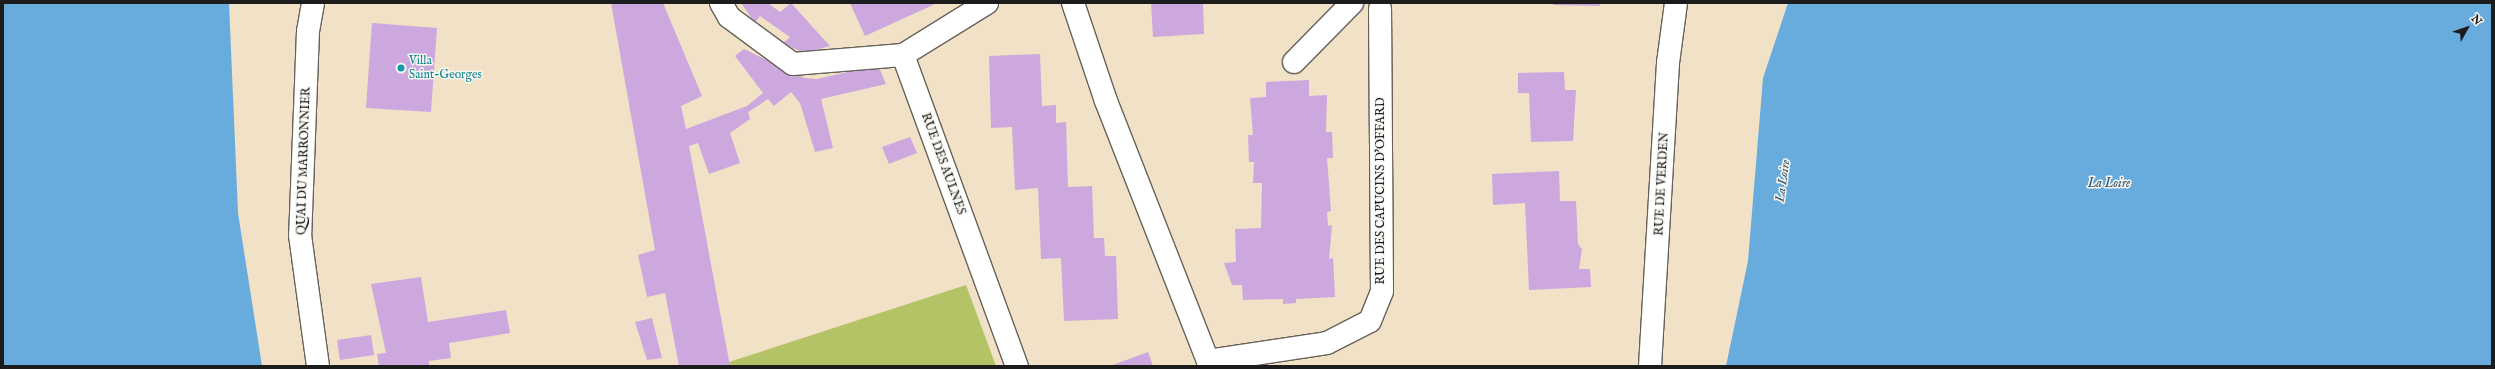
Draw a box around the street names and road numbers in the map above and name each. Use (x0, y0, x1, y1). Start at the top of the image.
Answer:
street label: QUAI DU MARRONNIER (294, 87, 314, 235)
street label: RUE DES CAPUCINS D'OFFARD (1374, 97, 1388, 285)
street label: RUE DES AULNES (918, 111, 968, 217)
street label: RUE DE VERDEN (1652, 132, 1672, 236)

